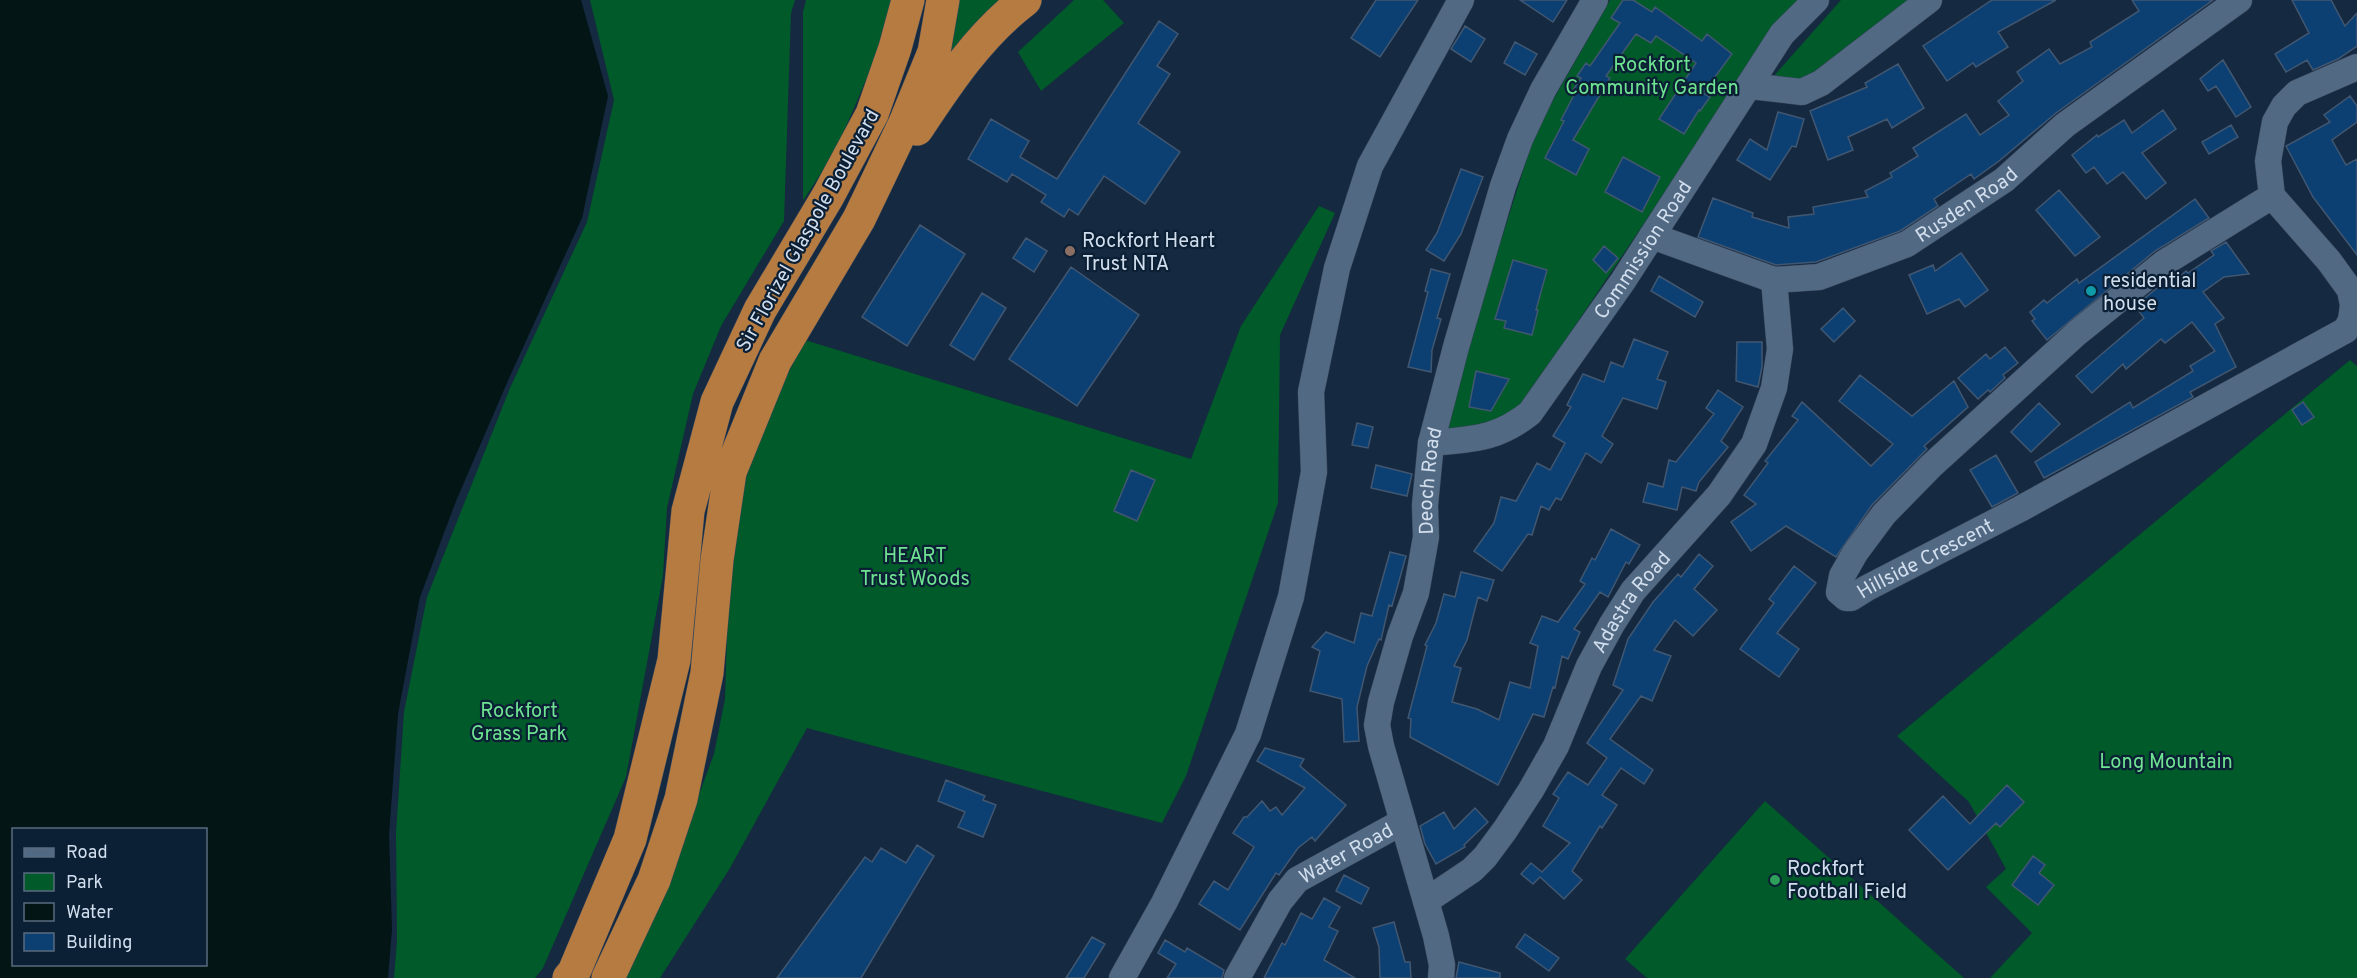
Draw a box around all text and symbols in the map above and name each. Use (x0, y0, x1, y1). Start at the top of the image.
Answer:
park label: Rockfort Community Garden (1565, 53, 1739, 102)
street label: Sir Florizel Glaspole Boulevard (731, 105, 886, 357)
street label: Rusden Road (1911, 162, 2024, 250)
street label: Commission Road (1589, 176, 1699, 325)
place label: Rockfort Heart Trust NTA (1082, 229, 1215, 278)
marker: Rockfort Heart Trust NTA (1063, 244, 1077, 258)
place label: residential house (2103, 269, 2196, 318)
marker: residential house (2084, 284, 2098, 298)
street label: Deoch Road (1414, 424, 1450, 535)
street label: Hillside Crescent (1853, 514, 1999, 606)
park label: HEART Trust Woods (860, 544, 970, 593)
street label: Adastra Road (1587, 547, 1677, 659)
park label: Rockfort Grass Park (471, 699, 567, 748)
park label: Long Mountain (2099, 750, 2233, 776)
street label: Water Road (1295, 818, 1398, 891)
legend (12, 828, 207, 966)
text: Road (66, 842, 108, 865)
place label: Rockfort Football Field (1787, 857, 1907, 906)
text: Park (66, 872, 103, 895)
marker: Rockfort Football Field (1768, 873, 1782, 887)
text: Water (66, 902, 113, 925)
text: Building (66, 932, 132, 955)

